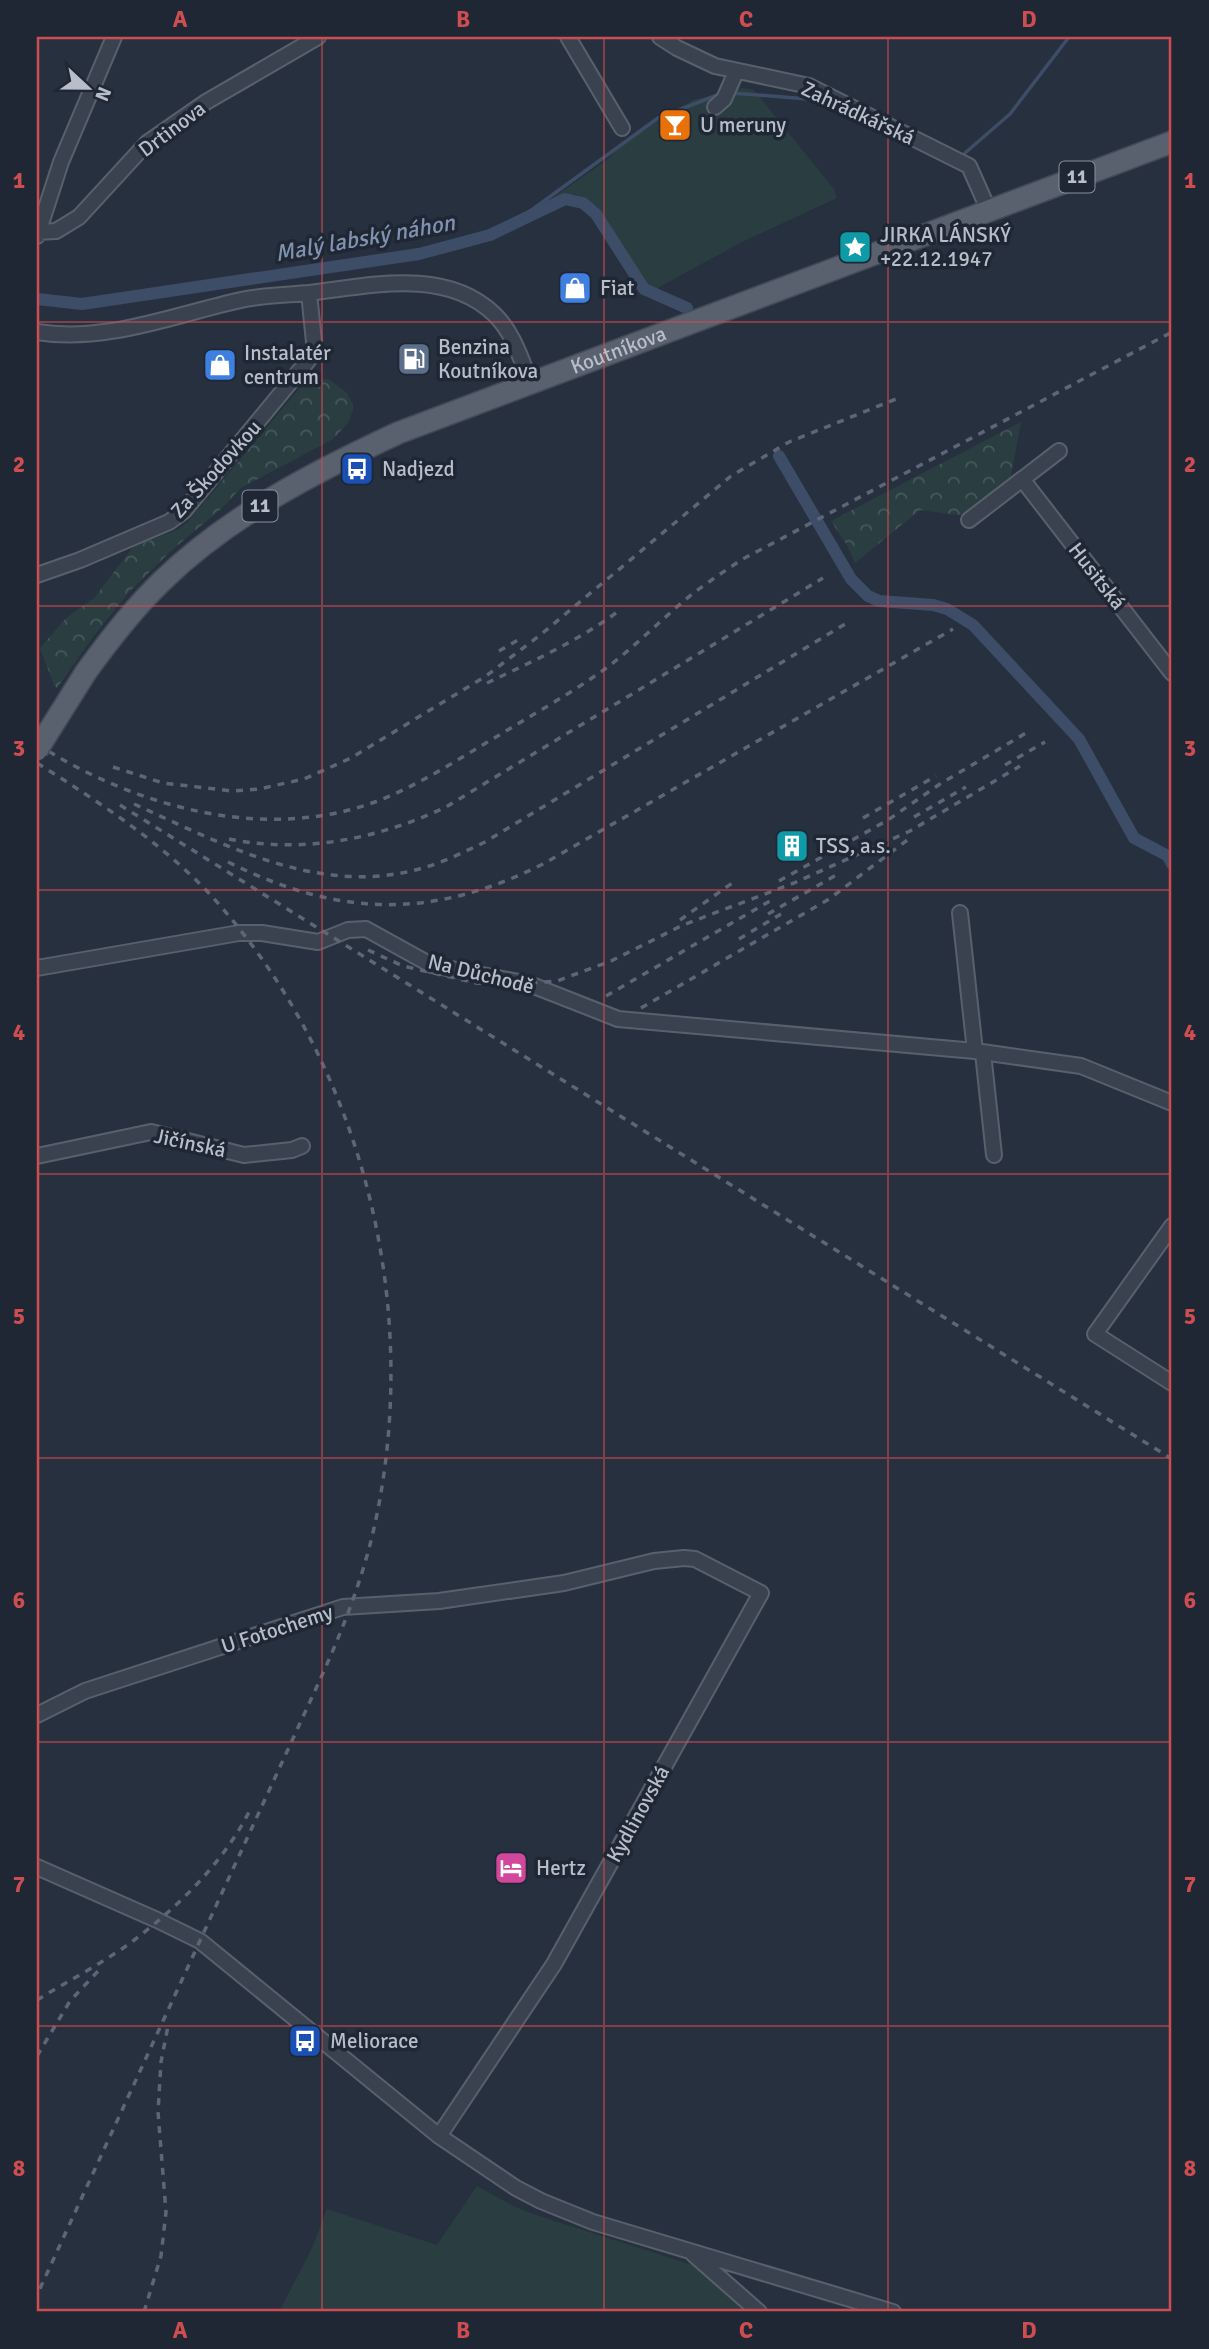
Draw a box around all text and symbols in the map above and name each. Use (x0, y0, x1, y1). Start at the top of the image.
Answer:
text: A (173, 5, 188, 34)
text: B (456, 5, 470, 34)
text: C (739, 5, 753, 34)
text: D (1021, 5, 1037, 34)
north arrow (52, 52, 122, 122)
street label: Zahrádkářská (797, 75, 919, 151)
text: N (89, 83, 116, 105)
street label: Drtinova (133, 95, 211, 163)
bar icon: U meruny (656, 106, 694, 144)
place label: U meruny (700, 112, 786, 138)
road number: 11 (1060, 162, 1094, 192)
text: 1 (13, 166, 25, 195)
text: 1 (1184, 166, 1196, 195)
water label: Malý labský náhon (273, 208, 458, 268)
place label: JIRKA LÁNSKÝ +22.12.1947 (880, 222, 1011, 272)
place icon: JIRKA LÁNSKÝ +22.12.1947 (836, 228, 874, 266)
shop icon: Fiat (556, 269, 594, 307)
place label: Fiat (600, 275, 634, 301)
street label: Koutníkova (567, 320, 670, 380)
place label: Benzina Koutníkova (438, 334, 538, 384)
place label: Instalatér centrum (244, 340, 331, 390)
fuel station icon: Benzina Koutníkova (395, 340, 433, 378)
shop icon: Instalatér centrum (201, 346, 239, 384)
street label: Za Škodovkou (165, 414, 267, 524)
text: 2 (13, 450, 25, 479)
bus stop icon: Nadjezd (338, 450, 376, 488)
text: 2 (1184, 450, 1196, 479)
place label: Nadjezd (382, 456, 455, 482)
road number: 11 (243, 491, 278, 522)
street label: Husitská (1063, 537, 1131, 615)
text: 3 (13, 734, 25, 763)
text: 3 (1184, 734, 1196, 763)
building icon: TSS, a.s. (773, 827, 811, 865)
place label: TSS, a.s. (816, 833, 891, 859)
street label: Na Důchodě (425, 948, 537, 1000)
text: 4 (13, 1018, 25, 1047)
text: 4 (1184, 1018, 1196, 1047)
street label: Jičínská (152, 1123, 228, 1163)
text: 5 (13, 1302, 25, 1331)
text: 5 (1184, 1302, 1196, 1331)
text: 6 (13, 1586, 25, 1615)
text: 6 (1184, 1586, 1196, 1615)
street label: U Fotochemy (218, 1599, 336, 1659)
street label: Kydlinovská (601, 1761, 675, 1867)
hotel icon: Hertz (492, 1849, 530, 1887)
place label: Hertz (536, 1855, 586, 1881)
text: 7 (13, 1870, 25, 1899)
text: 7 (1184, 1870, 1196, 1899)
bus stop icon: Meliorace (286, 2022, 324, 2060)
place label: Meliorace (330, 2028, 419, 2054)
text: 8 (13, 2154, 25, 2183)
text: 8 (1184, 2154, 1196, 2183)
text: A (173, 2316, 188, 2345)
text: B (456, 2316, 470, 2345)
text: C (739, 2316, 753, 2345)
text: D (1021, 2316, 1037, 2345)

